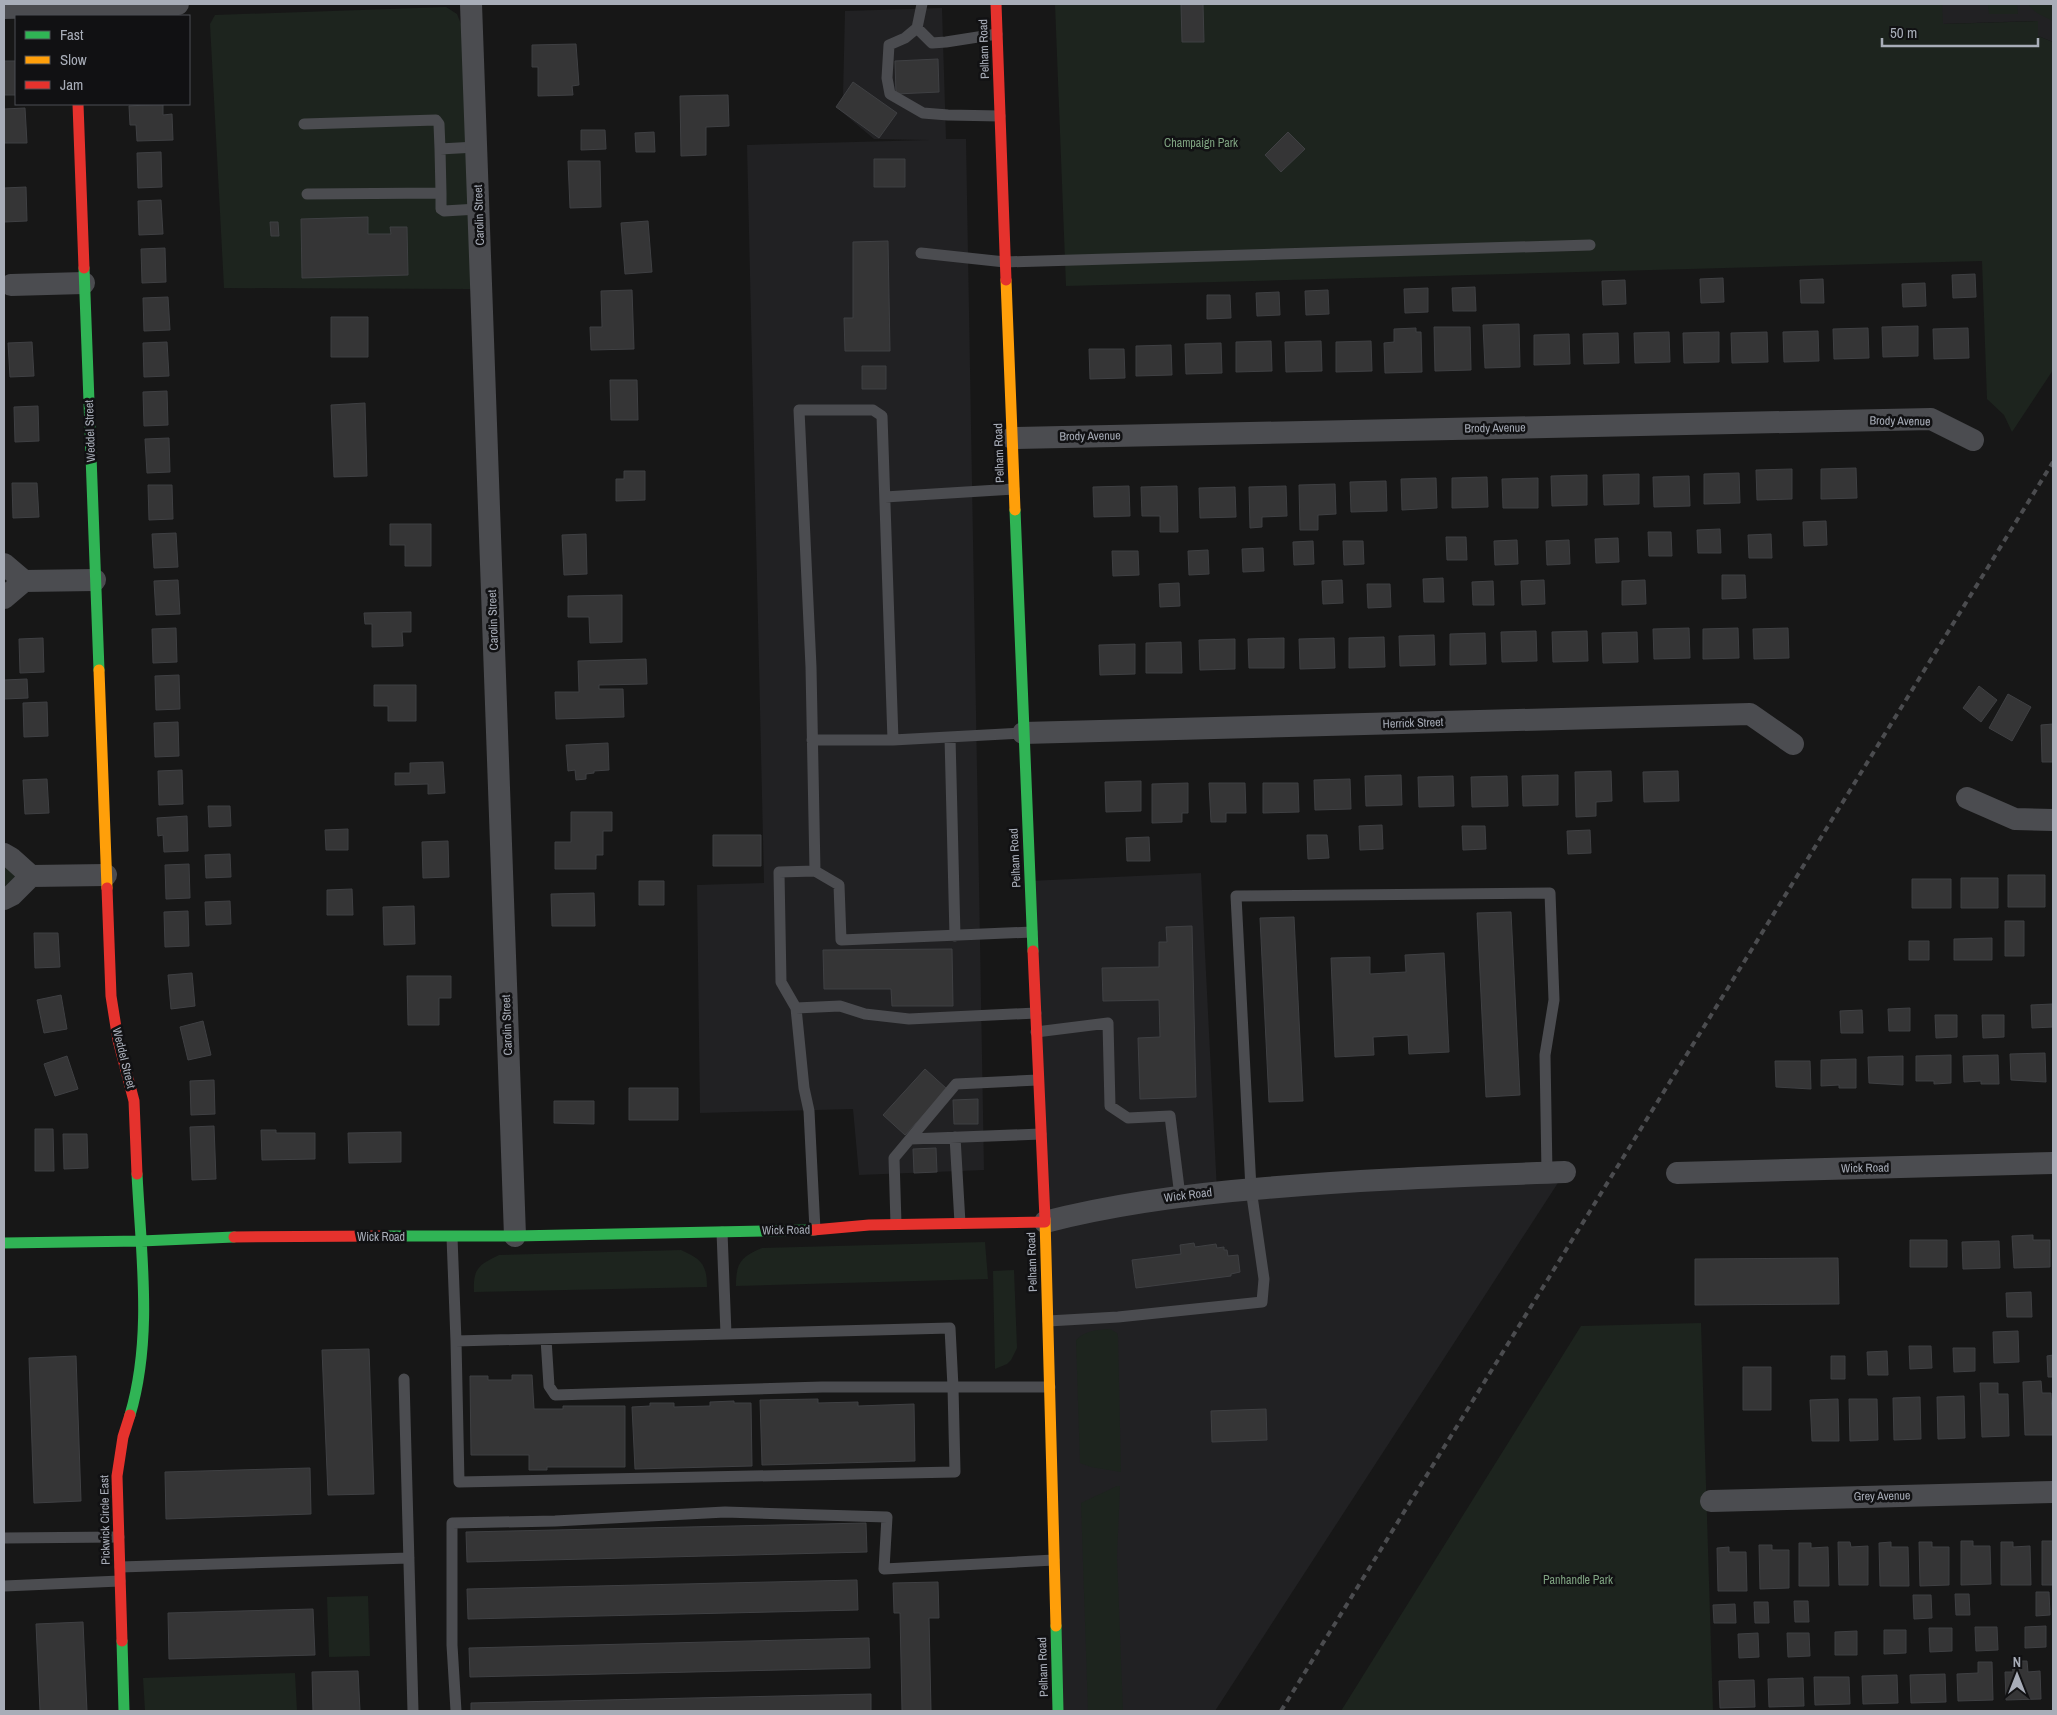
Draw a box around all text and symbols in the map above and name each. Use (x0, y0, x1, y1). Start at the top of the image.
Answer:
legend (15, 15, 190, 105)
scale bar (1882, 15, 2038, 47)
street label: Pelham Road (975, 19, 993, 79)
text: 50 m (1890, 22, 1917, 43)
text: Fast (60, 24, 84, 45)
text: Slow (60, 49, 87, 70)
text: Jam (60, 74, 83, 95)
park label: Champaign Park (1164, 135, 1238, 151)
street label: Carolin Street (470, 184, 488, 246)
street label: Weddel Street (81, 399, 99, 462)
street label: Brody Avenue (1869, 412, 1931, 430)
street label: Brody Avenue (1464, 419, 1526, 437)
street label: Pelham Road (990, 423, 1008, 483)
street label: Brody Avenue (1059, 427, 1121, 445)
street label: Carolin Street (484, 589, 502, 651)
street label: Herrick Street (1382, 714, 1444, 732)
street label: Pelham Road (1005, 828, 1025, 888)
street label: Carolin Street (498, 994, 516, 1056)
street label: Weddel Street (109, 1026, 139, 1090)
street label: Wick Road (1841, 1160, 1889, 1176)
street label: Wick Road (1163, 1184, 1213, 1206)
street label: Wick Road (762, 1222, 810, 1238)
street label: Wick Road (357, 1229, 405, 1245)
street label: Pelham Road (1023, 1232, 1041, 1292)
street label: Pickwick Circle East (96, 1475, 114, 1565)
street label: Grey Avenue (1853, 1488, 1911, 1504)
park label: Panhandle Park (1543, 1572, 1613, 1588)
street label: Pelham Road (1034, 1637, 1052, 1697)
north arrow (1992, 1650, 2042, 1700)
text: N (2013, 1653, 2021, 1671)

